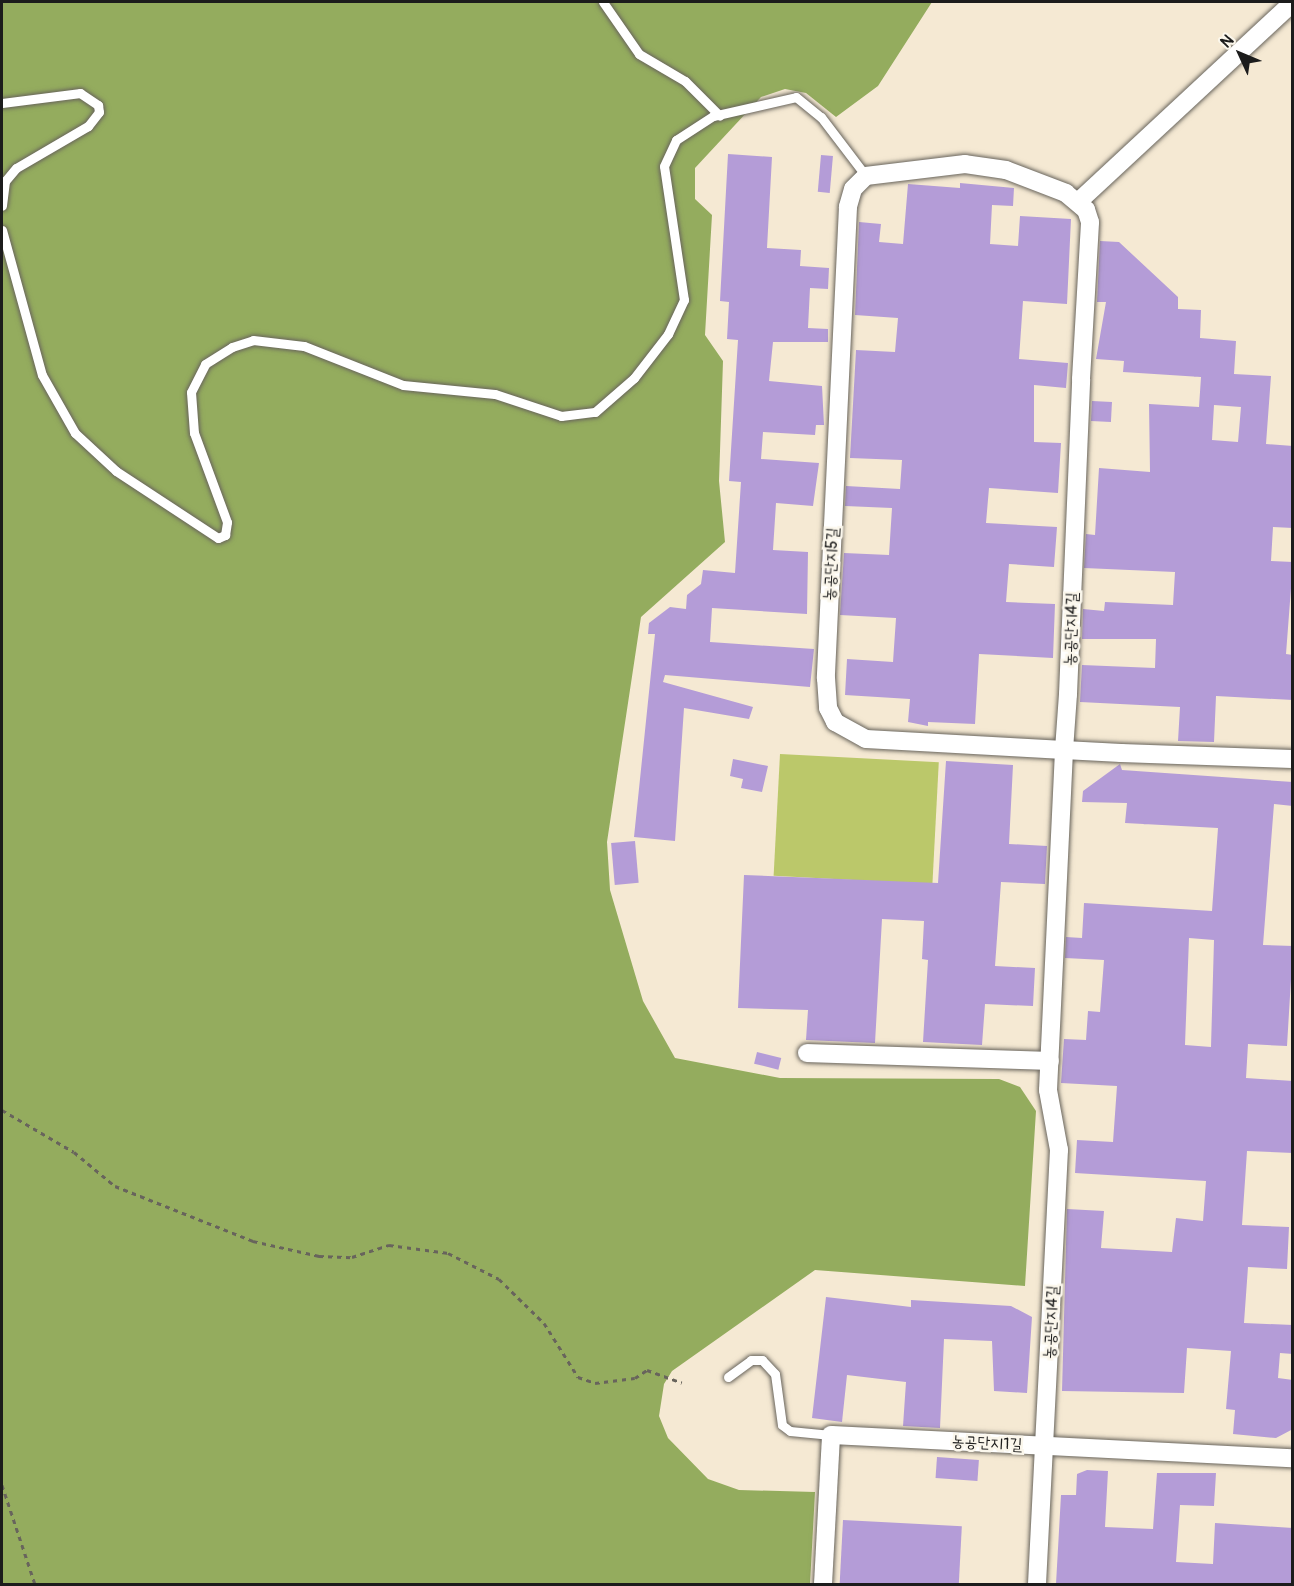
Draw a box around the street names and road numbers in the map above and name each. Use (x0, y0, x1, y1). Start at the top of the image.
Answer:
street label: 농공단지5길 (820, 527, 842, 601)
street label: 농공단지4길 (1060, 592, 1082, 666)
street label: 농공단지4길 (1039, 1285, 1063, 1359)
street label: 농공단지1길 (951, 1432, 1023, 1454)

